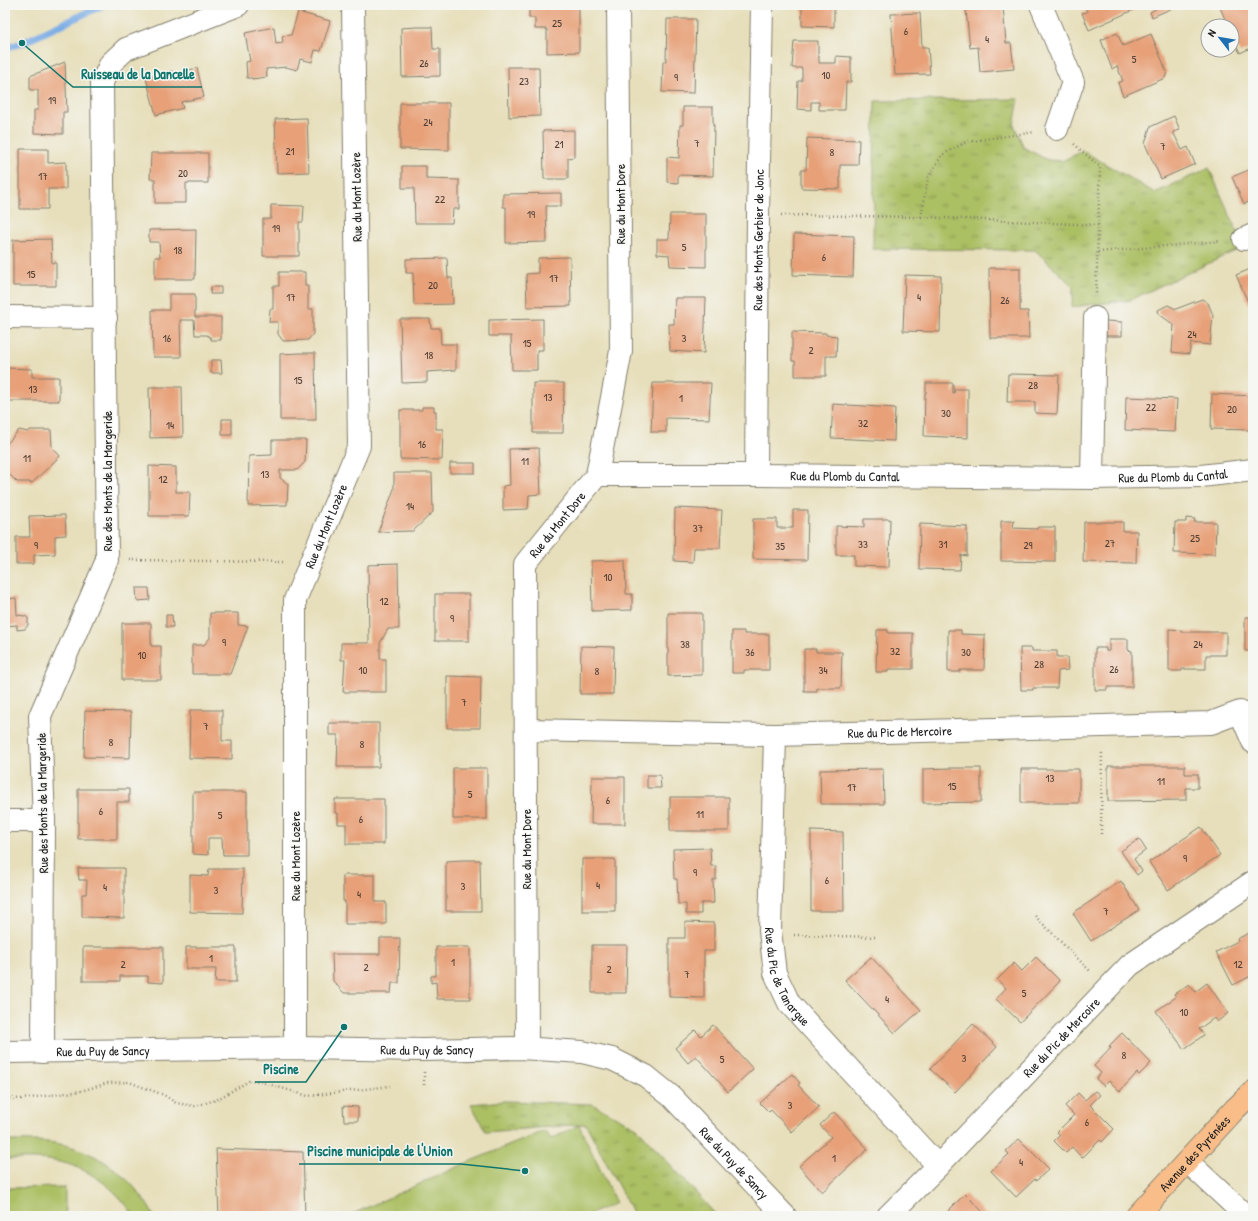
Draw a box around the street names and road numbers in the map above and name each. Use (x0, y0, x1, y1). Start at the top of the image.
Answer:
street label: Rue du Mont Lozère (346, 152, 366, 242)
street label: Rue du Mont Dore (611, 164, 629, 244)
street label: Rue des Monts Gerbier de Jonc (748, 169, 768, 311)
street label: Rue des Monts de la Margeride (98, 411, 116, 551)
street label: Rue du Plomb du Cantal (1118, 464, 1229, 487)
street label: Rue du Plomb du Cantal (790, 466, 900, 485)
street label: Rue du Mont Lozère (300, 481, 351, 571)
street label: Rue du Mont Dore (525, 487, 589, 561)
street label: Rue du Pic de Mercoire (847, 721, 952, 742)
street label: Rue des Monts de la Margeride (32, 733, 52, 873)
street label: Rue du Mont Dore (517, 809, 535, 889)
street label: Rue du Mont Lozère (286, 811, 304, 901)
street label: Rue du Pic de Tanargue (761, 927, 814, 1030)
street label: Rue du Pic de Mercoire (1019, 993, 1104, 1081)
street label: Rue du Puy de Sancy (380, 1040, 474, 1059)
street label: Rue du Puy de Sancy (56, 1041, 150, 1060)
street label: Avenue des Pyrénées (1155, 1111, 1234, 1195)
street label: Rue du Puy de Sancy (696, 1123, 773, 1203)

